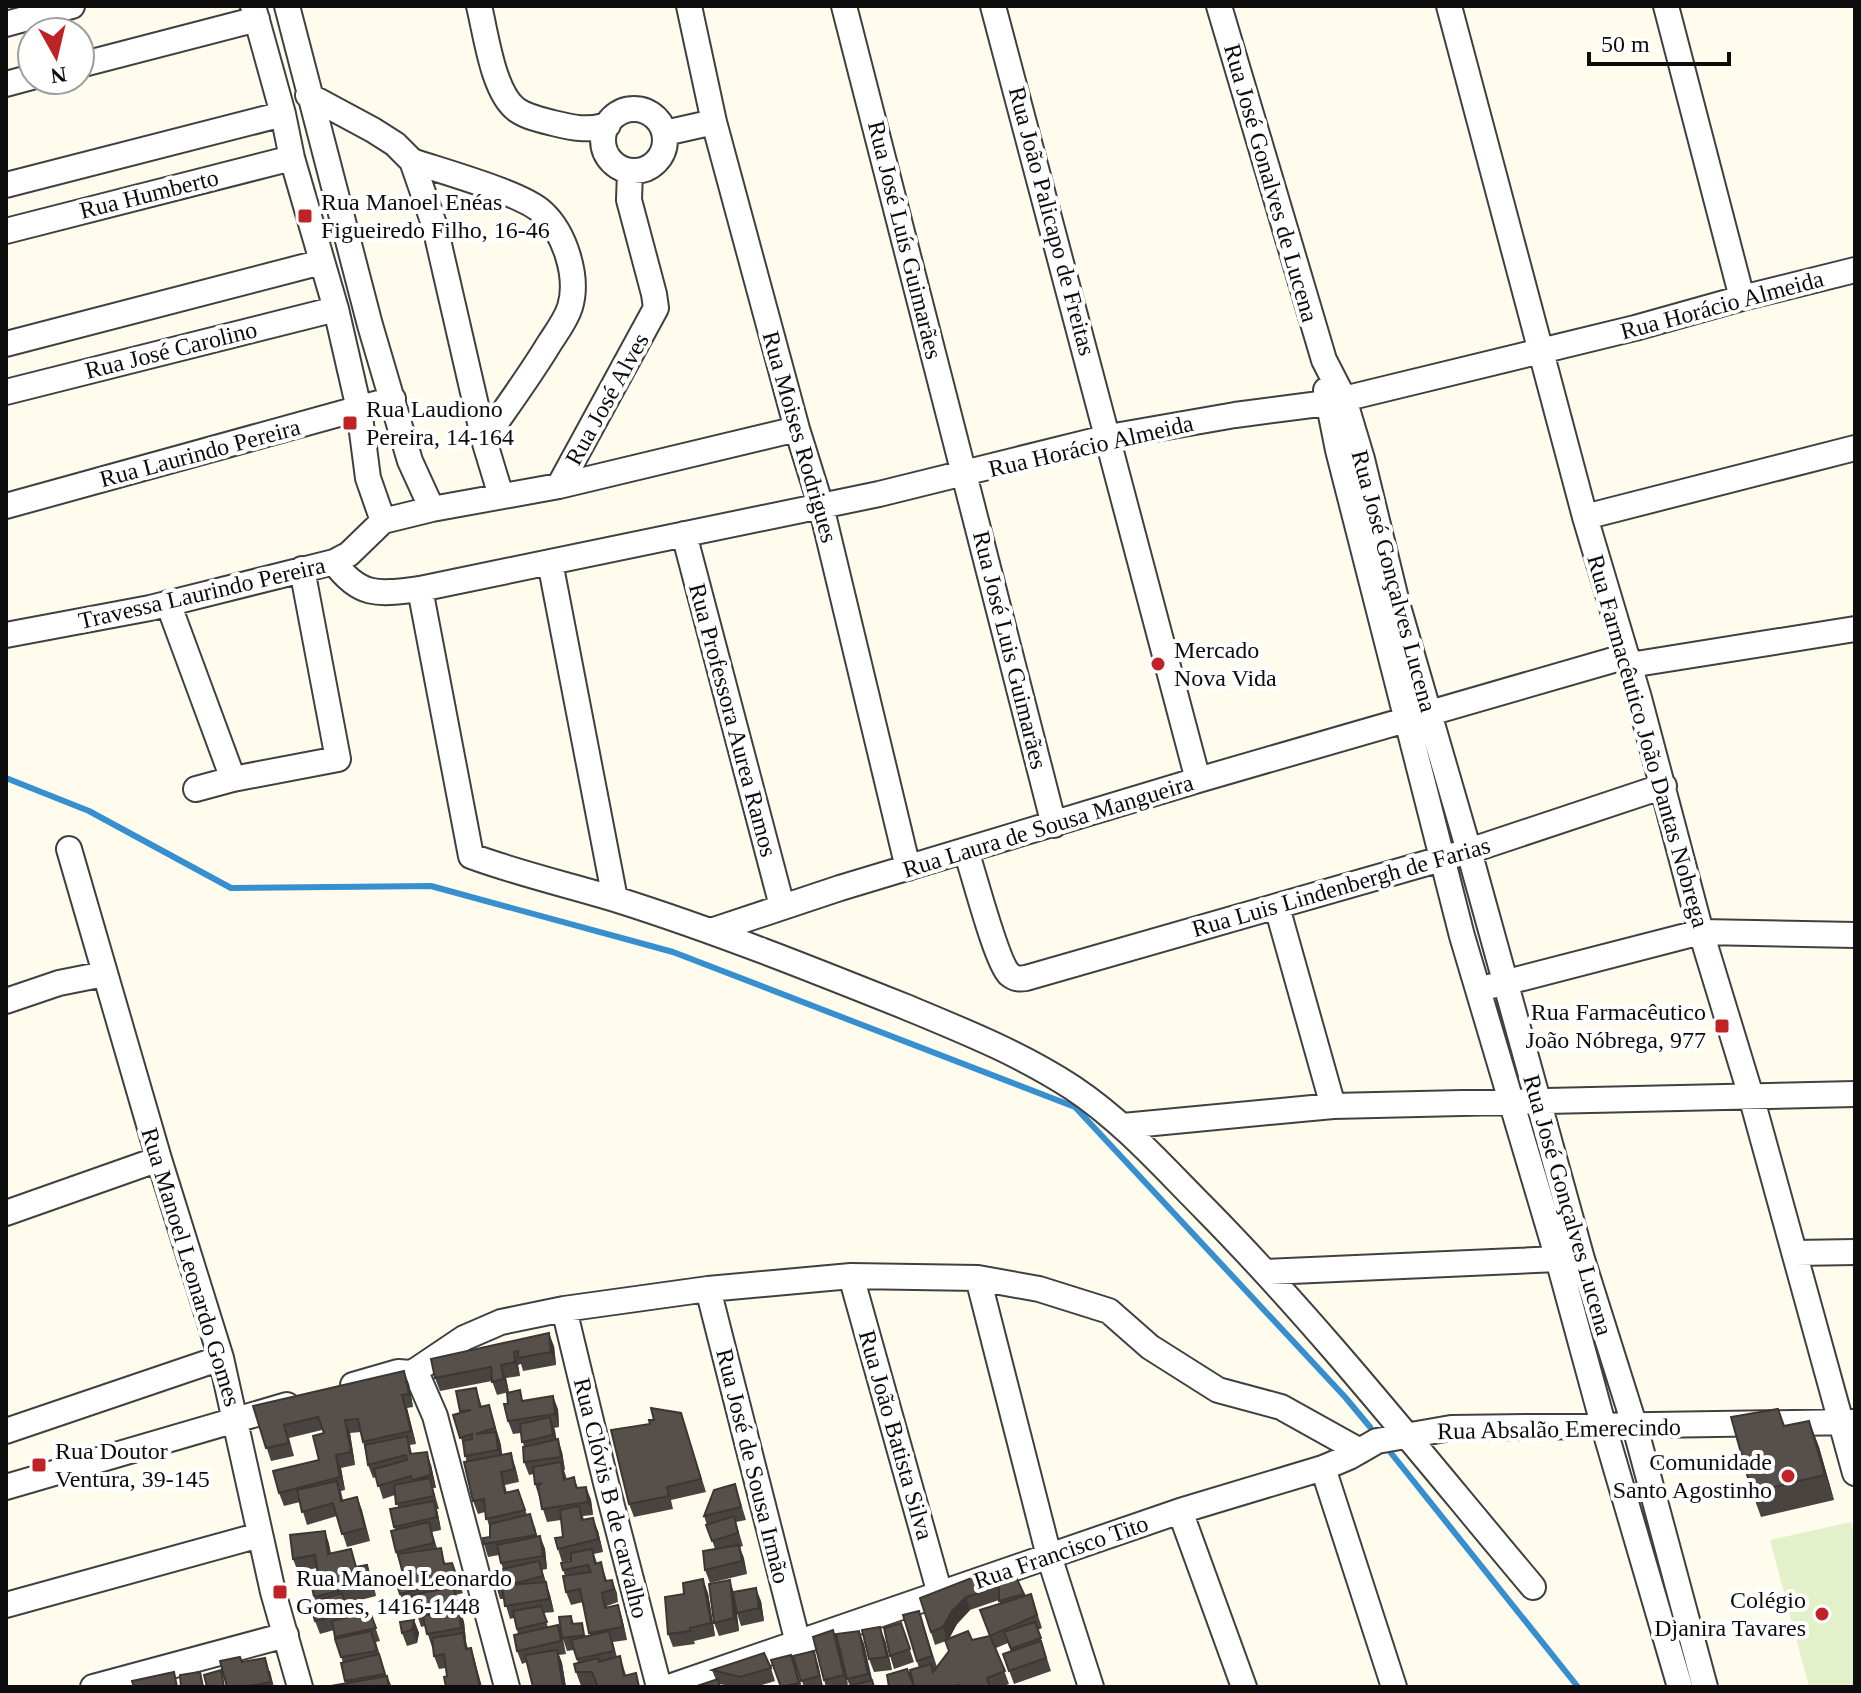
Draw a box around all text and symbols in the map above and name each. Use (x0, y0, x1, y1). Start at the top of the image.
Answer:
north arrow (16, 16, 96, 96)
scale bar (1589, 16, 1729, 66)
text: 50 m (1601, 31, 1650, 57)
street label: Rua José Gonalves de Lucena (1219, 41, 1323, 325)
text: N (49, 62, 68, 89)
street label: Rua João Palicapo de Freitas (1004, 84, 1100, 358)
street label: Rua José Luís Guimarães (863, 118, 947, 362)
street label: Rua Humberto (77, 164, 221, 224)
place label: Rua Manoel Enéas Figueiredo Filho, 16-46 (321, 189, 550, 243)
marker: Rua Manoel Enéas Figueiredo Filho, 16-46 (296, 207, 314, 225)
street label: Rua Horácio Almeida (1618, 265, 1827, 345)
street label: Rua José Carolino (82, 316, 260, 384)
street label: Rua Moises Rodrigues (757, 328, 843, 546)
street label: Rua José Alves (560, 329, 654, 469)
place label: Rua Laudiono Pereira, 14-164 (366, 396, 514, 450)
street label: Rua Horácio Almeida (986, 410, 1196, 482)
street label: Rua Laurindo Pereira (97, 414, 303, 492)
marker: Rua Laudiono Pereira, 14-164 (341, 414, 359, 432)
street label: Rua José Gonçalves Lucena (1347, 447, 1442, 715)
street label: Rua José Luis Guimarães (968, 528, 1052, 772)
street label: Travessa Laurindo Pereira (76, 552, 328, 634)
street label: Rua Farmacêutico João Dantas Nobrega (1582, 552, 1714, 931)
street label: Rua Professora Aurea Ramos (684, 580, 782, 860)
place label: Mercado Nova Vida (1174, 637, 1277, 691)
marker: Mercado Nova Vida (1149, 655, 1167, 673)
street label: Rua Laura de Sousa Mangueira (900, 769, 1197, 883)
street label: Rua Luis Lindenbergh de Farias (1189, 832, 1493, 942)
place label: Rua Farmacêutico João Nóbrega, 977 (1525, 999, 1706, 1053)
marker: Rua Farmacêutico João Nóbrega, 977 (1713, 1017, 1731, 1035)
street label: Rua José Gonçalves Lucena (1518, 1072, 1618, 1339)
street label: Rua Manoel Leonardo Gomes (136, 1125, 246, 1409)
street label: Rua João Batista Silva (854, 1327, 938, 1543)
street label: Rua José de Sousa Irmão (711, 1346, 795, 1586)
street label: Rua Clóvis B de carvalho (569, 1375, 653, 1621)
street label: Rua Absalão Emerecindo (1437, 1414, 1681, 1444)
place label: Rua Doutor Ventura, 39-145 (55, 1438, 210, 1492)
place label: Comunidade Santo Agostinho (1613, 1449, 1772, 1503)
marker: Rua Doutor Ventura, 39-145 (30, 1456, 48, 1474)
marker: Comunidade Santo Agostinho (1779, 1467, 1797, 1485)
street label: Rua Francisco Tito (970, 1510, 1152, 1594)
place label: Rua Manoel Leonardo Gomes, 1416-1448 (296, 1565, 512, 1619)
marker: Rua Manoel Leonardo Gomes, 1416-1448 (271, 1583, 289, 1601)
place label: Colégio Djanira Tavares (1654, 1587, 1806, 1641)
marker: Colégio Djanira Tavares (1813, 1605, 1831, 1623)

